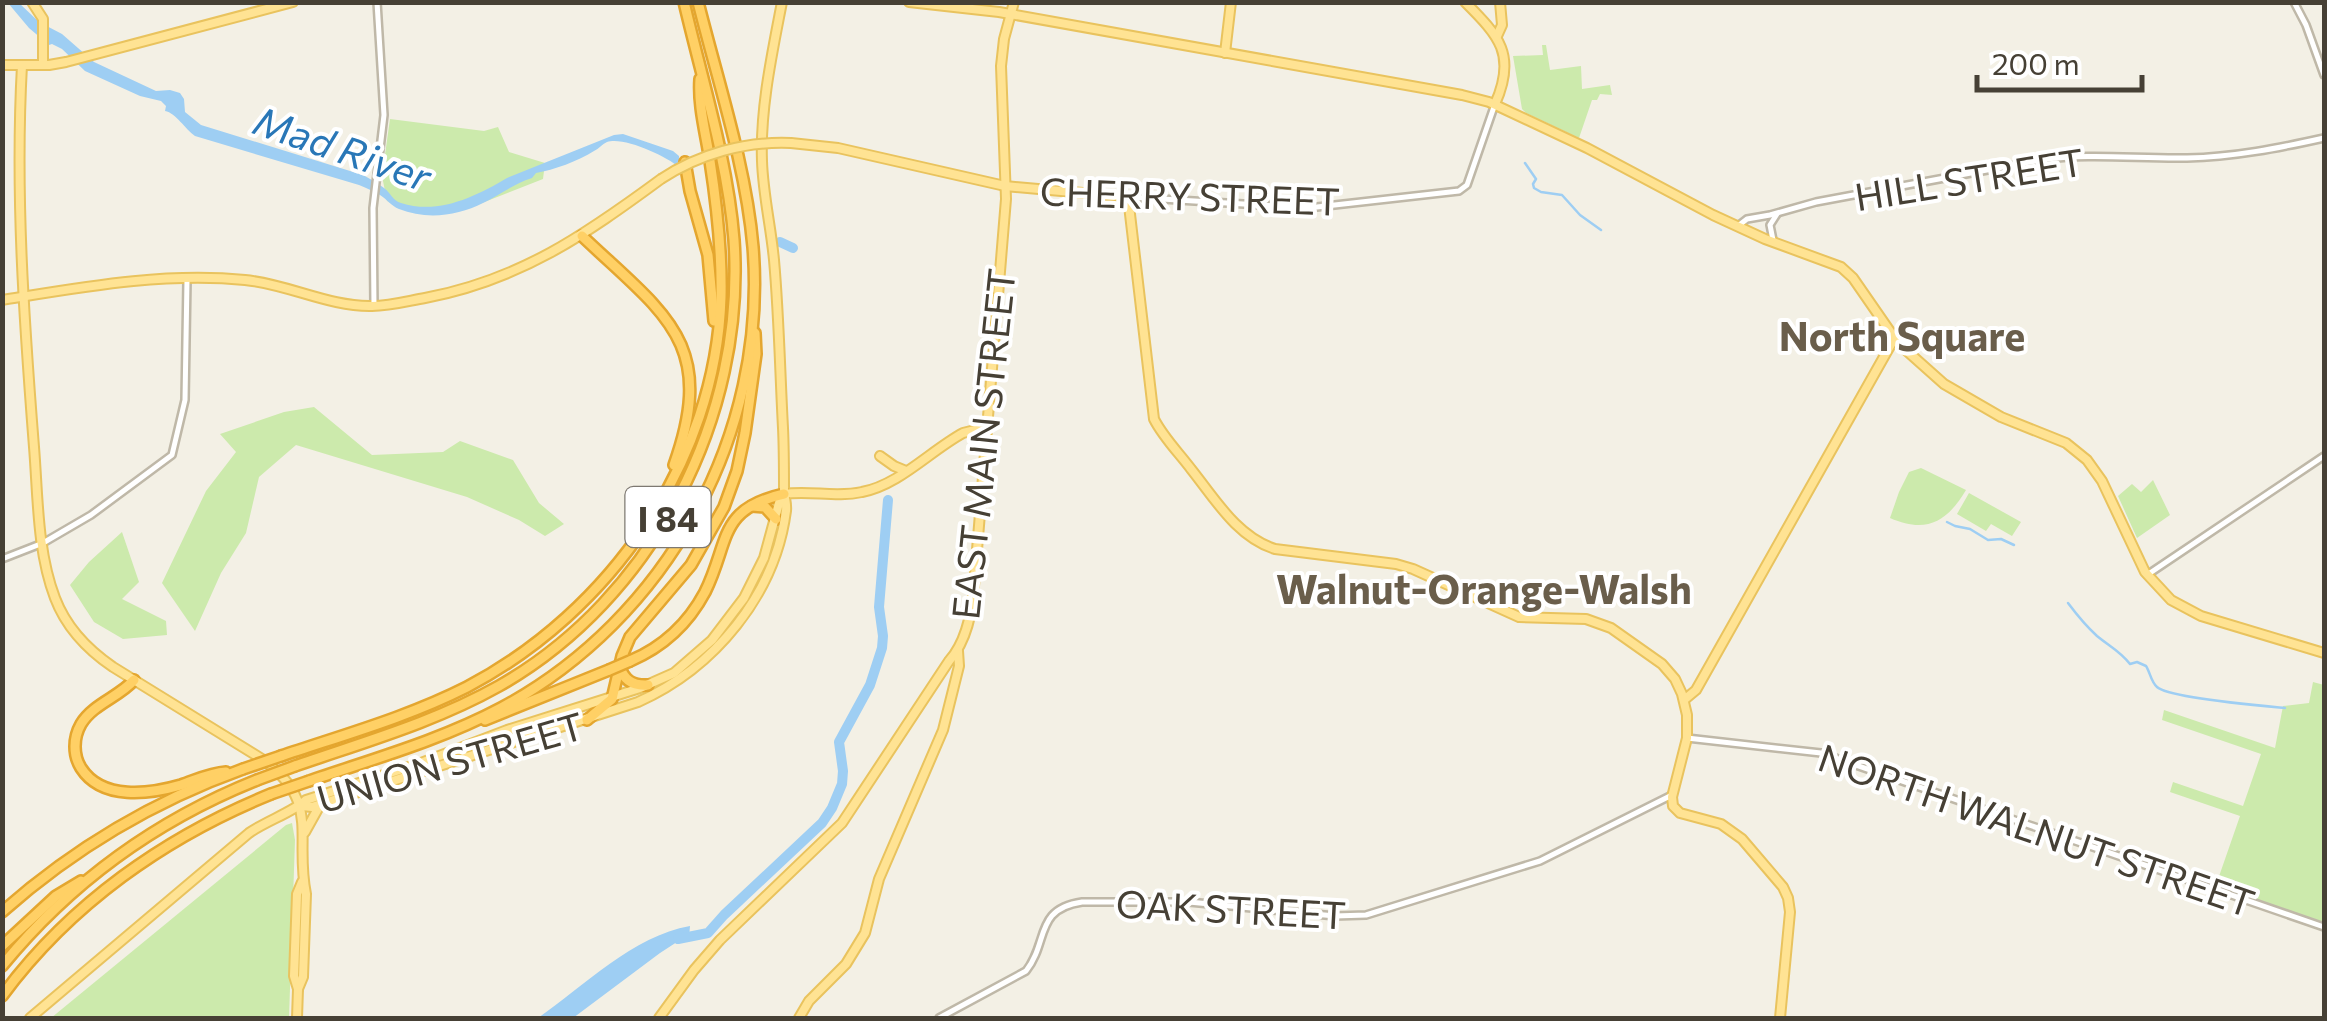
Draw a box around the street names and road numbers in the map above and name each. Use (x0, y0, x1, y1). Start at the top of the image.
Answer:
street label: HILL STREET (1851, 137, 2087, 219)
street label: CHERRY STREET (1039, 166, 1341, 224)
street label: EAST MAIN STREET (940, 266, 1024, 622)
road number: I 84 (626, 487, 710, 547)
street label: UNION STREET (311, 700, 589, 822)
street label: NORTH WALNUT STREET (1813, 732, 2261, 926)
street label: OAK STREET (1115, 879, 1347, 937)

